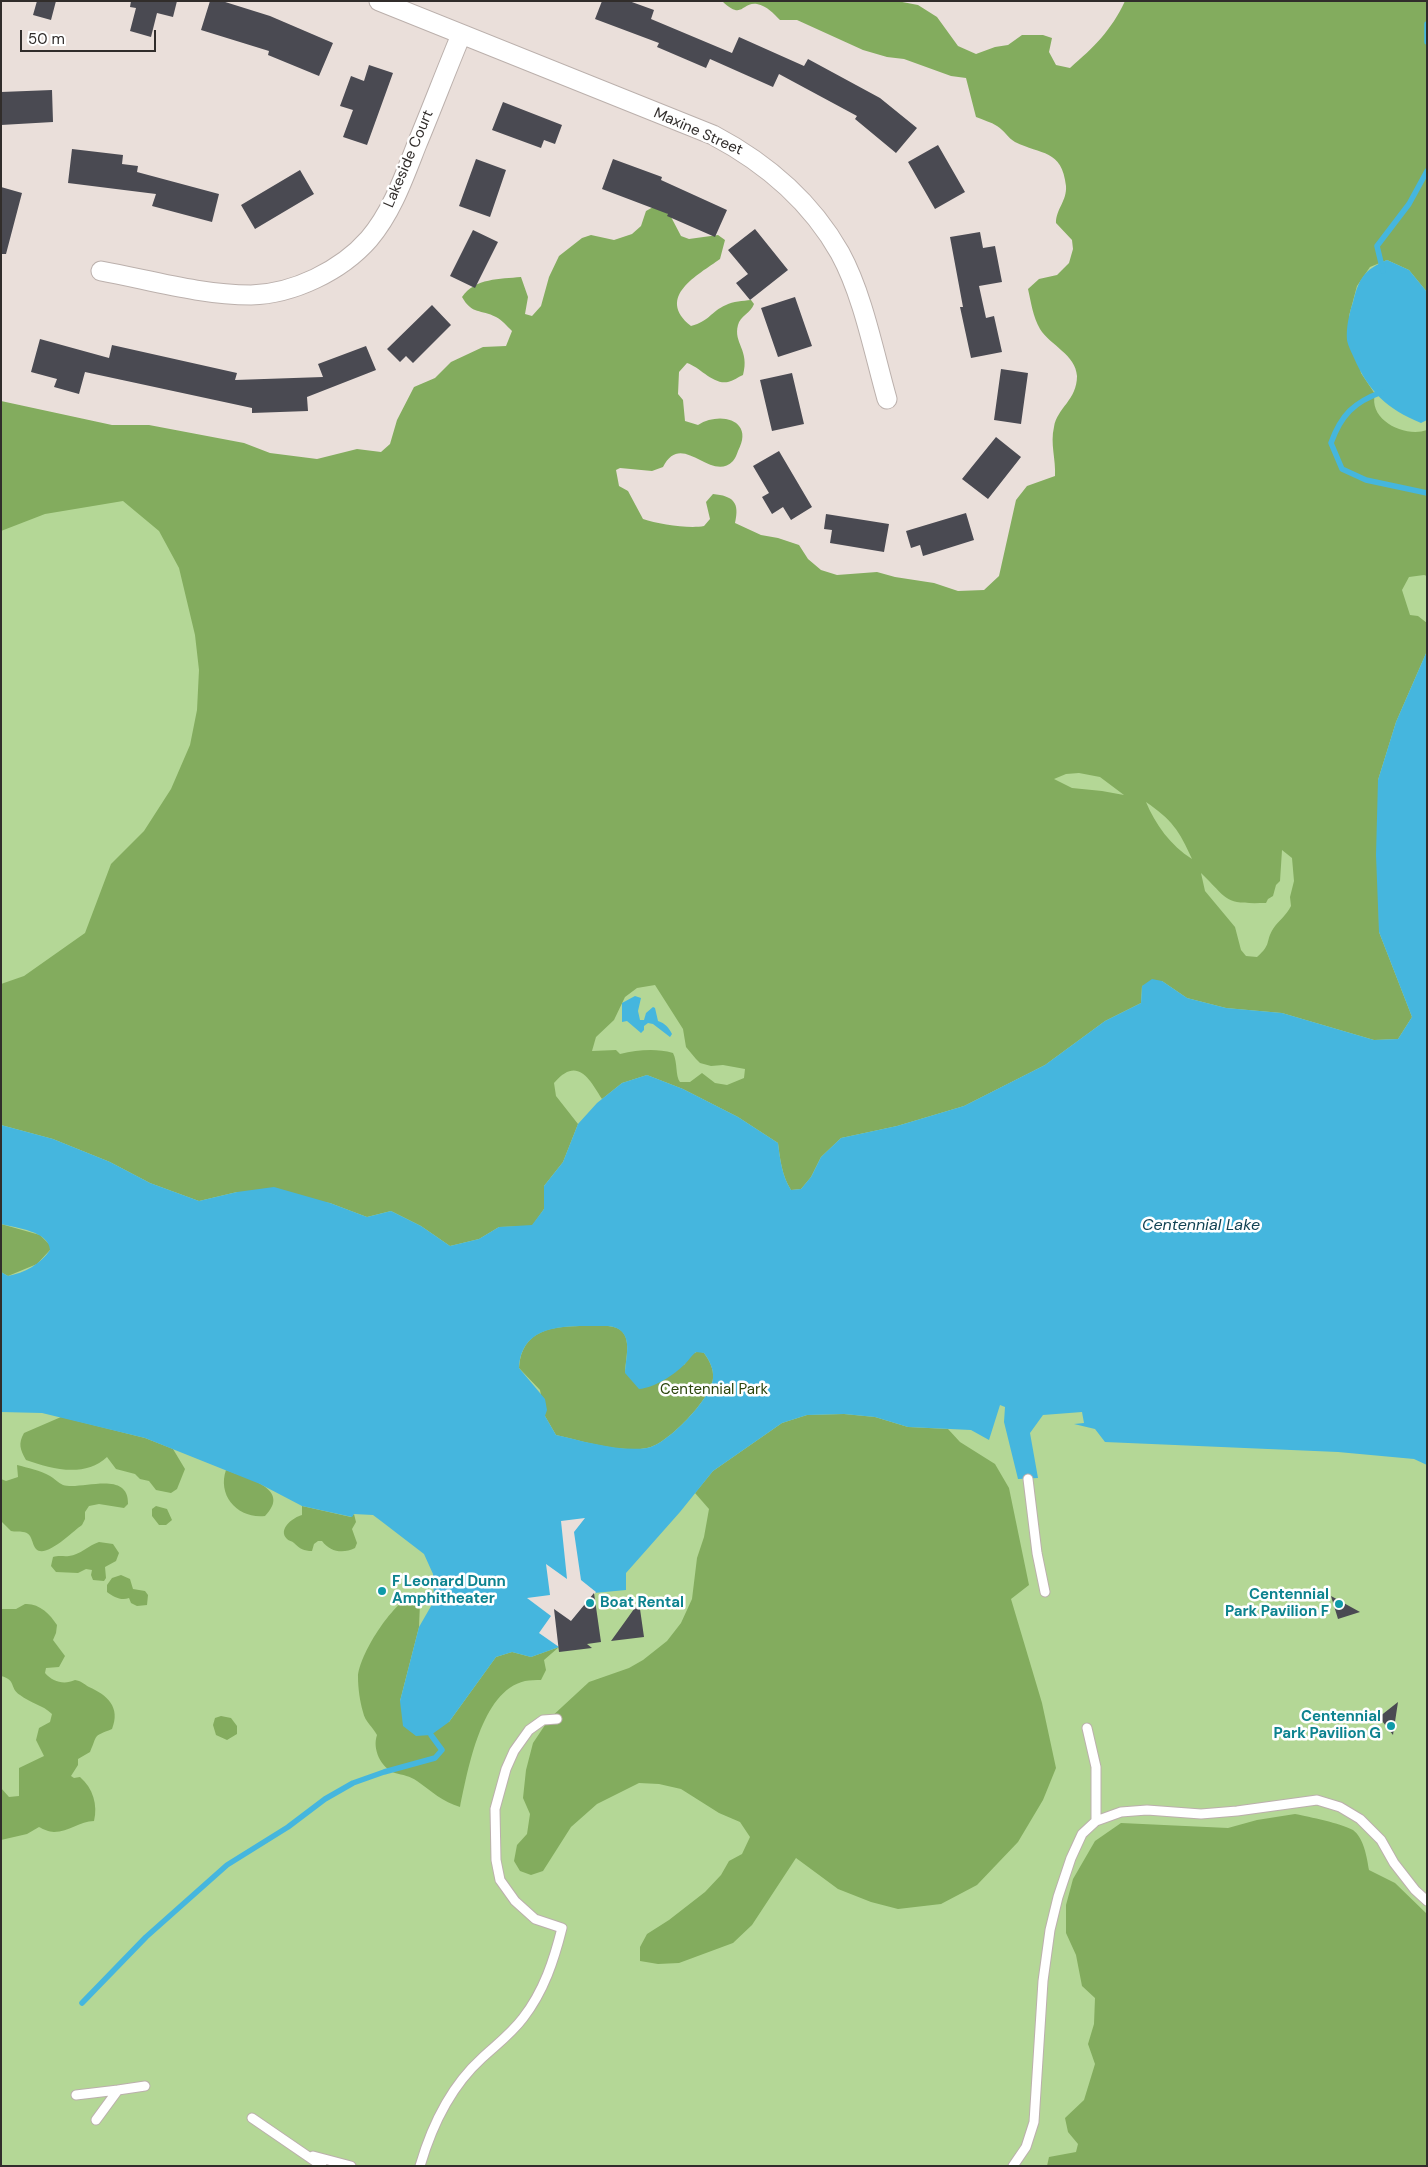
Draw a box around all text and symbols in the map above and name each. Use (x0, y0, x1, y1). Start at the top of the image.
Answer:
scale bar (22, 20, 159, 52)
text: 50 m (28, 29, 65, 49)
street label: Maxine Street (651, 104, 745, 160)
street label: Lakeside Court (380, 107, 438, 211)
water label: Centennial Lake (1142, 1216, 1260, 1236)
park label: Centennial Park (660, 1381, 768, 1399)
place label: F Leonard Dunn Amphitheater (392, 1573, 506, 1608)
marker: F Leonard Dunn Amphitheater (376, 1585, 388, 1597)
place label: Centennial Park Pavilion F (1225, 1586, 1329, 1621)
place label: Boat Rental (600, 1594, 684, 1612)
marker: Boat Rental (584, 1597, 596, 1609)
marker: Centennial Park Pavilion F (1333, 1598, 1345, 1610)
place label: Centennial Park Pavilion G (1274, 1708, 1381, 1743)
marker: Centennial Park Pavilion G (1385, 1720, 1397, 1732)

